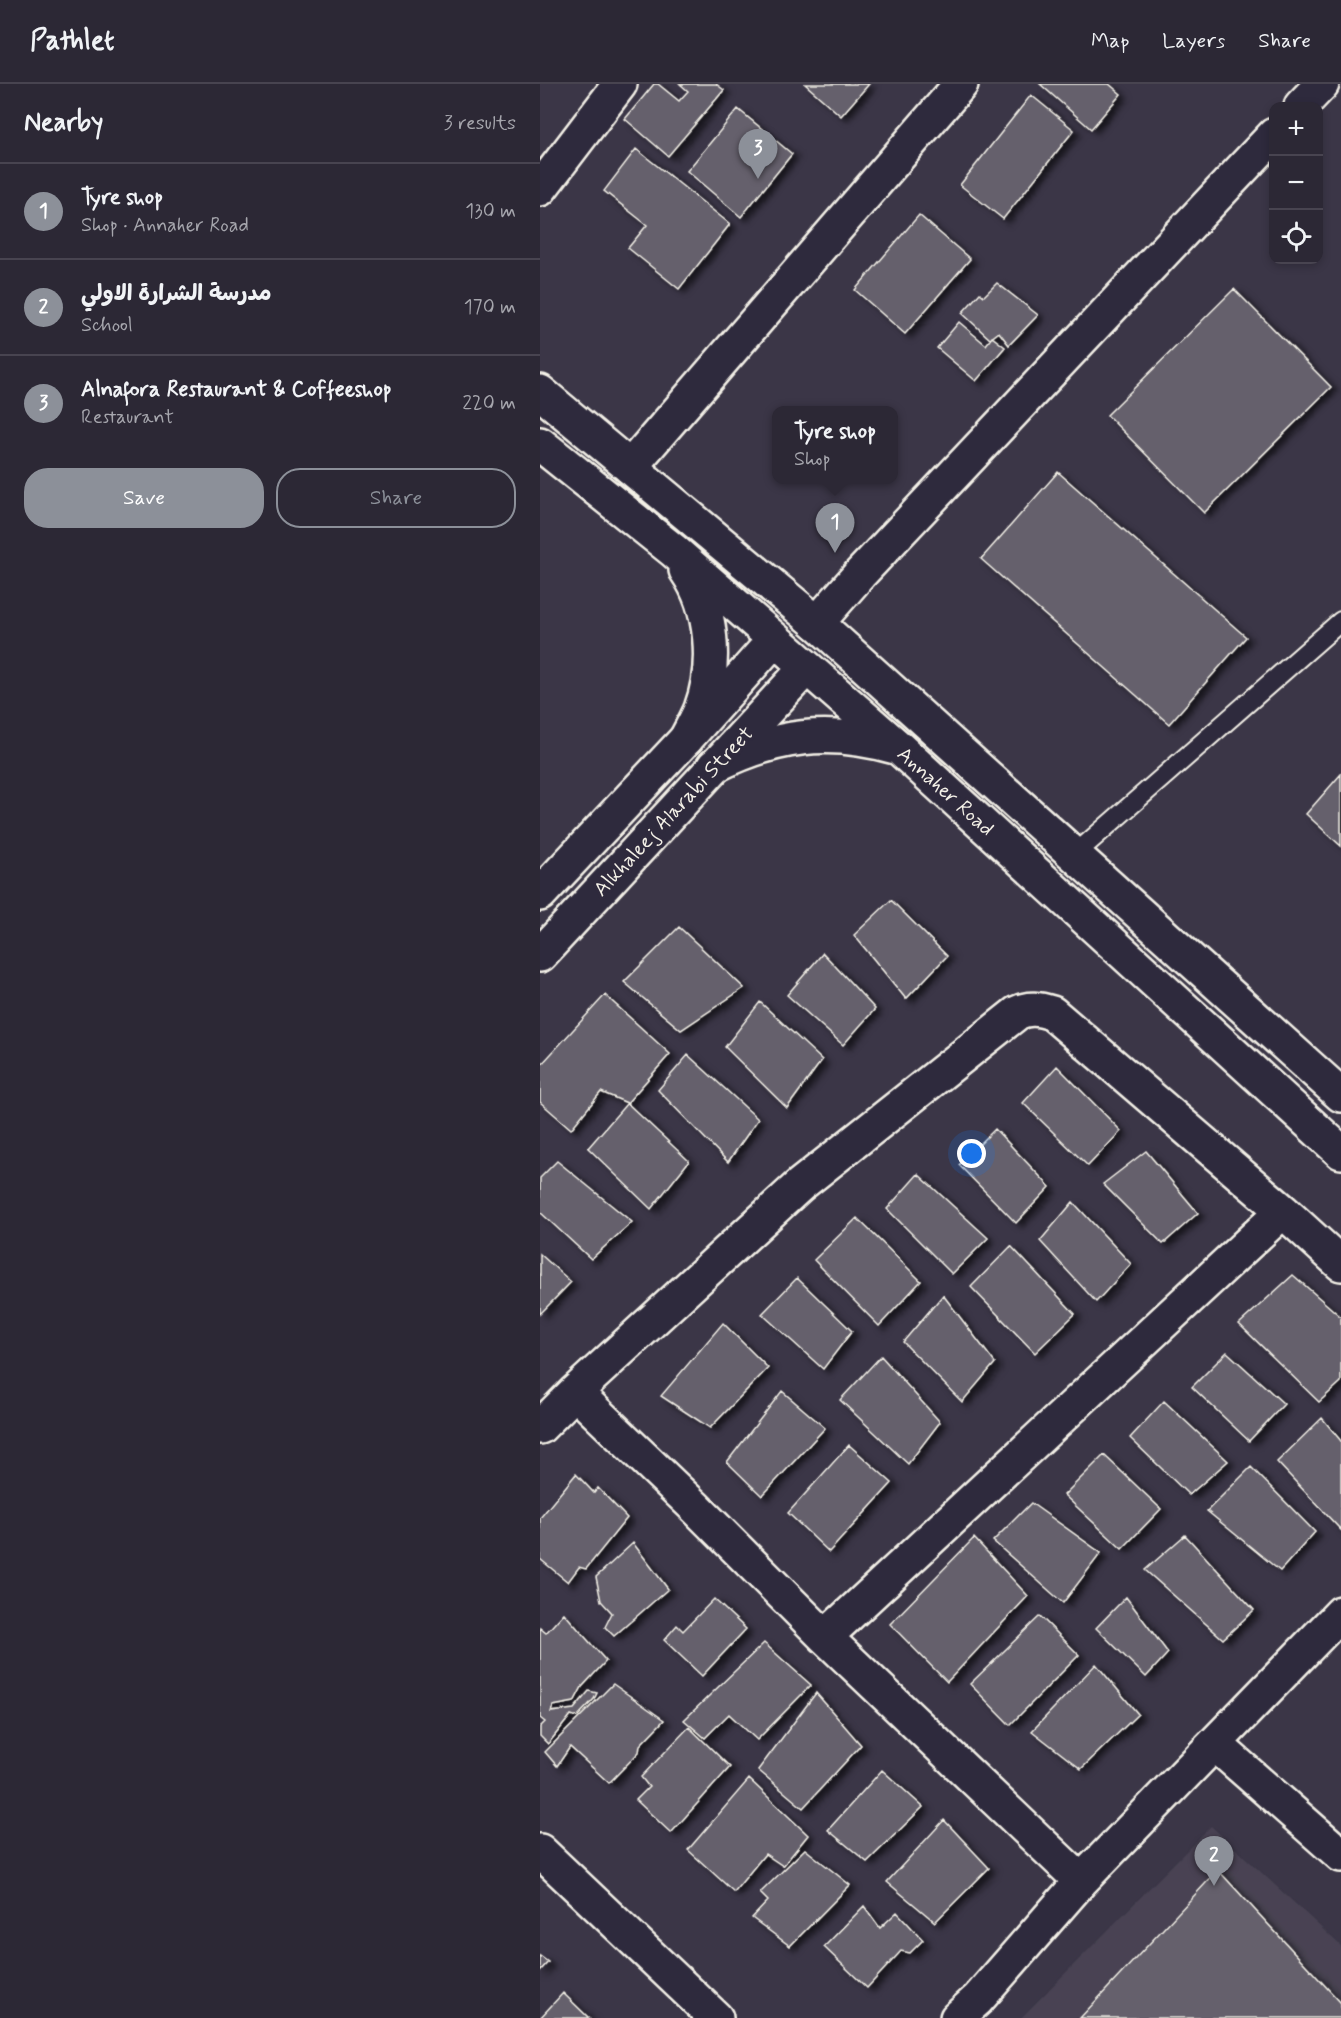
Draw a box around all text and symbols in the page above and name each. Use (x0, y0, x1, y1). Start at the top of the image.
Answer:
text: Pathlet (30, 23, 114, 60)
text: Map (1091, 27, 1129, 55)
text: Layers (1162, 27, 1225, 55)
text: Share (1258, 27, 1311, 55)
map controls (1269, 102, 1323, 264)
button: + (1269, 102, 1323, 156)
text: Nearby (24, 106, 103, 140)
text: 3 results (444, 110, 516, 137)
pin: 3 (738, 130, 778, 179)
button: − (1269, 156, 1323, 210)
text: Tyre shop (81, 184, 163, 212)
text: 1 (39, 198, 48, 225)
text: 130 m (465, 198, 516, 225)
button: locate (1269, 210, 1323, 264)
text: Shop · Annaher Road (81, 212, 249, 239)
text: مدرسة الشرارة الاولي (81, 280, 272, 308)
text: 2 (39, 294, 48, 321)
text: 170 m (464, 294, 516, 321)
text: School (81, 312, 133, 339)
text: Alnafora Restaurant & Coffeeshop (81, 376, 392, 404)
text: 3 (39, 390, 48, 417)
text: 220 m (462, 390, 516, 417)
text: Restaurant (81, 404, 174, 431)
popup (772, 406, 898, 484)
text: Tyre shop (794, 418, 876, 446)
text: Shop (794, 446, 831, 473)
button: Save (24, 468, 264, 528)
button: Share (276, 468, 516, 528)
pin: 1 (816, 504, 854, 553)
street label: Alkhaleej Alarabi Street (587, 720, 760, 903)
street label: Annaher Road (891, 741, 1000, 843)
your location (957, 1139, 986, 1168)
pin: 2 (1194, 1836, 1234, 1886)

